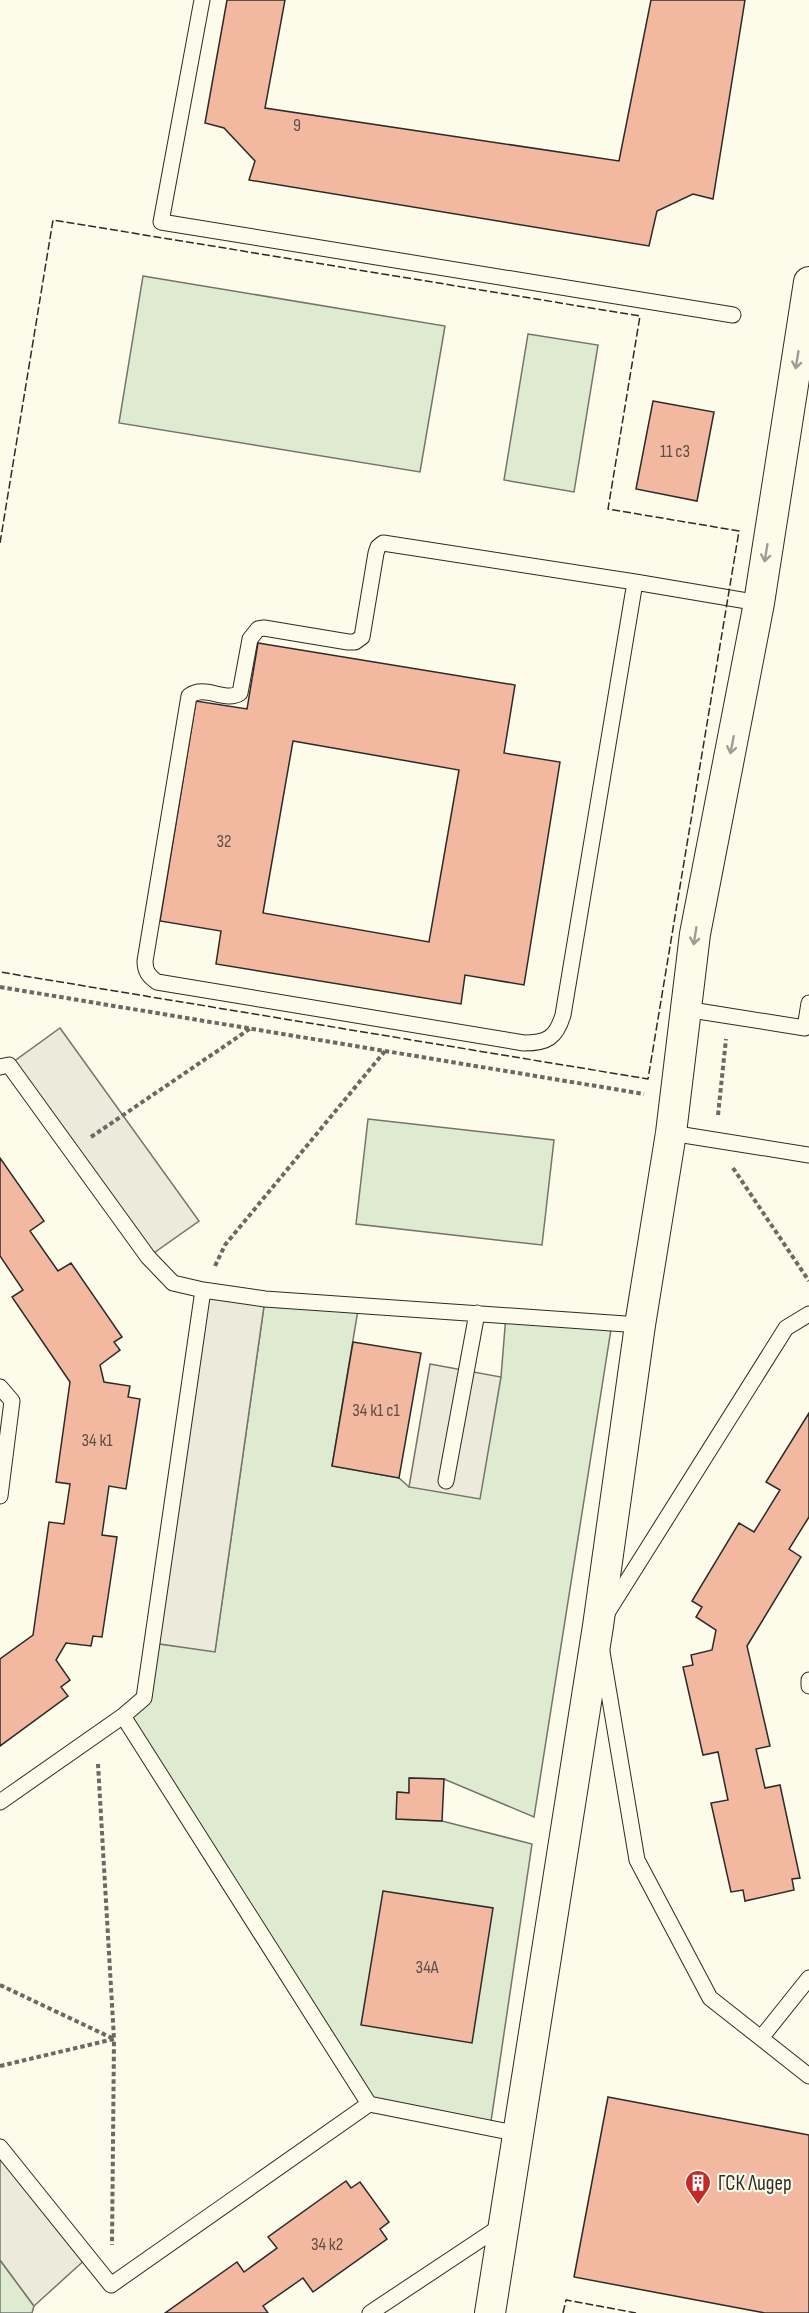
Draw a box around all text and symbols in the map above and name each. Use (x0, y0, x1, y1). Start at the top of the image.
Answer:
house number: 9 (293, 115, 301, 136)
one-way arrow (791, 350, 802, 369)
house number: 11 с3 (660, 441, 690, 462)
one-way arrow (761, 542, 772, 562)
one-way arrow (726, 734, 737, 754)
house number: 32 (217, 831, 231, 852)
one-way arrow (690, 926, 701, 946)
house number: 34 к1 с1 (352, 1400, 400, 1421)
house number: 34 к1 (81, 1430, 113, 1451)
house number: 34А (416, 1957, 439, 1978)
building icon: ГСК Лидер (683, 2168, 713, 2206)
place label: ГСК Лидер (718, 2171, 792, 2196)
house number: 34 к2 (311, 2234, 343, 2255)

